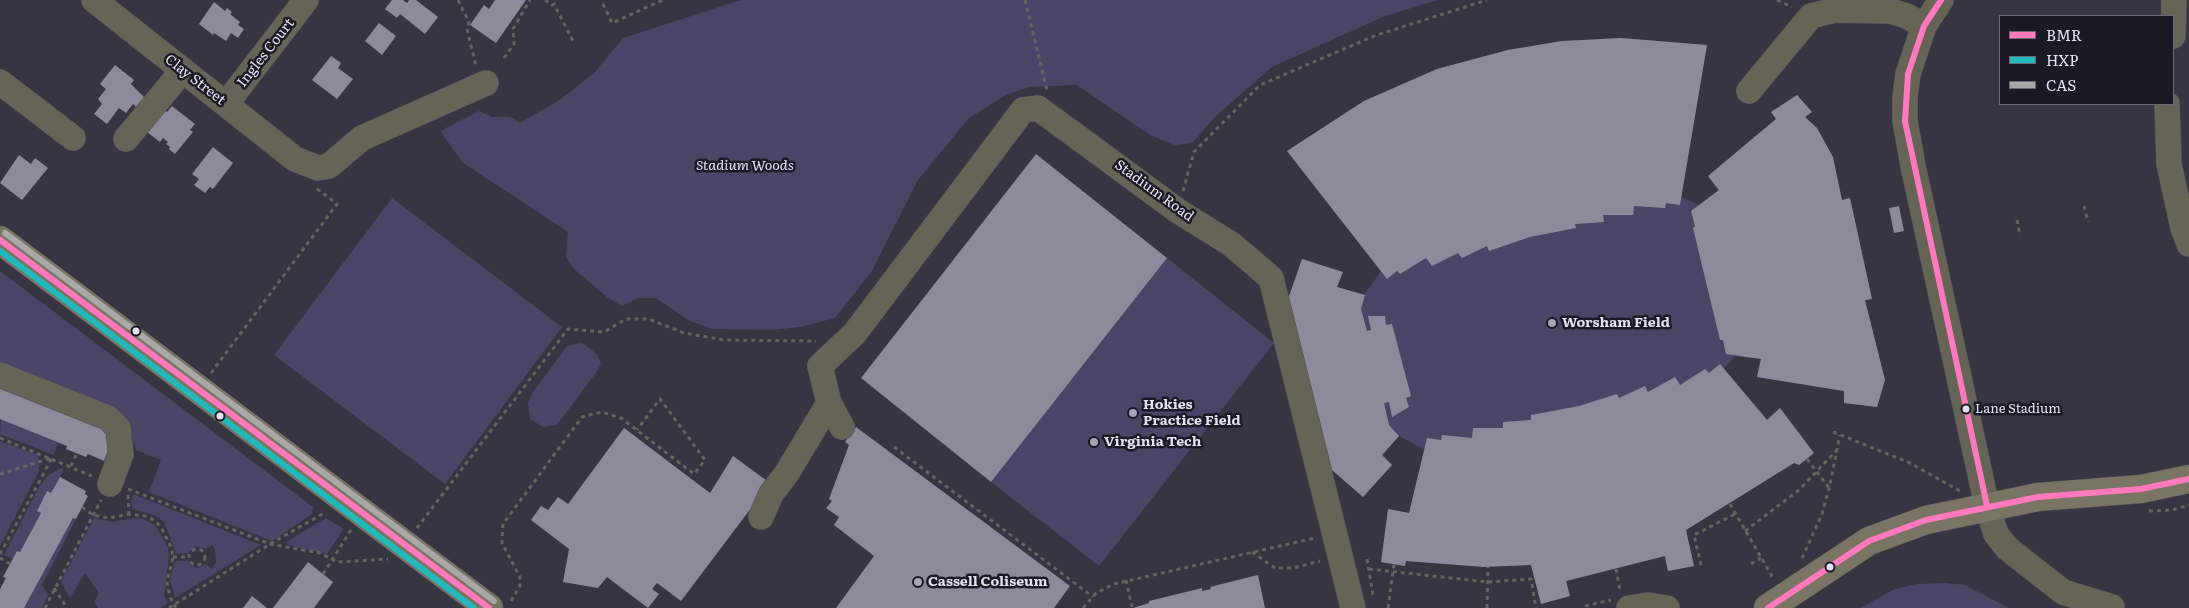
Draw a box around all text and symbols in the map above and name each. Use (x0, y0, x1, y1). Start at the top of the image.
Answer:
street label: Ingles Court (234, 15, 298, 91)
legend (1999, 15, 2174, 105)
text: BMR (2046, 23, 2082, 46)
text: HXP (2046, 48, 2078, 71)
street label: Clay Street (161, 51, 229, 109)
text: CAS (2046, 73, 2076, 96)
street label: Stadium Road (1111, 157, 1197, 225)
park label: Stadium Woods (696, 158, 794, 174)
place label: Worsham Field (1562, 315, 1670, 331)
marker: Worsham Field (1546, 317, 1558, 329)
unlabelled marker (131, 326, 141, 336)
place label: Hokies Practice Field (1143, 397, 1241, 430)
place label: Lane Stadium (1975, 401, 2061, 417)
marker: Lane Stadium (1961, 404, 1971, 414)
marker: Hokies Practice Field (1127, 407, 1139, 419)
unlabelled marker (215, 411, 225, 421)
place label: Virginia Tech (1104, 434, 1201, 450)
marker: Virginia Tech (1088, 436, 1100, 448)
unlabelled marker (1825, 562, 1835, 572)
place label: Cassell Coliseum (928, 574, 1047, 590)
marker: Cassell Coliseum (912, 576, 924, 588)

